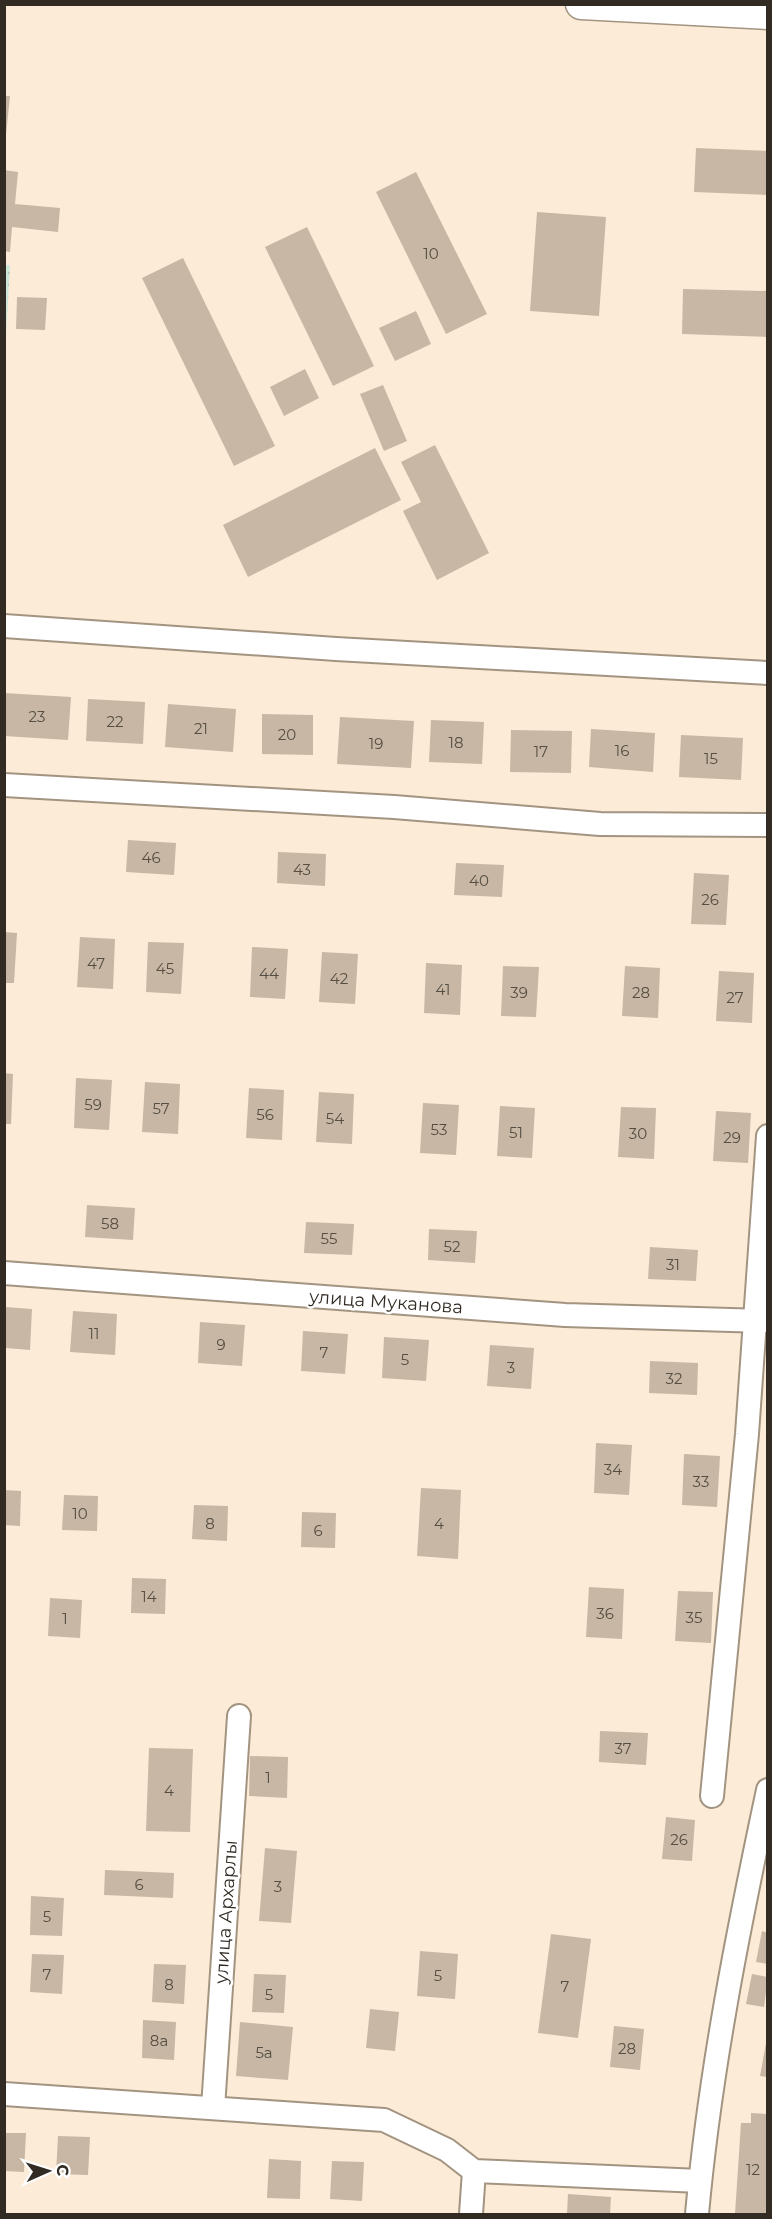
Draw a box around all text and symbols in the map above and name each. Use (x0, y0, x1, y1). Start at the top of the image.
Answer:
house number: 10 (423, 244, 439, 263)
house number: 23 (29, 707, 45, 726)
house number: 22 (106, 712, 124, 731)
house number: 21 (194, 719, 208, 738)
house number: 20 (278, 725, 296, 744)
house number: 18 (449, 733, 464, 752)
house number: 19 (369, 734, 383, 753)
house number: 16 (615, 741, 629, 760)
house number: 17 (534, 742, 548, 761)
house number: 15 (704, 749, 718, 768)
house number: 46 (141, 848, 161, 867)
house number: 43 (293, 860, 311, 879)
house number: 40 (469, 871, 489, 890)
house number: 26 (701, 890, 719, 909)
house number: 47 (87, 954, 105, 973)
house number: 45 (156, 959, 174, 978)
house number: 44 (259, 964, 279, 983)
house number: 42 (330, 969, 348, 988)
house number: 41 (436, 980, 450, 999)
house number: 39 (510, 983, 528, 1002)
house number: 28 (632, 983, 650, 1002)
house number: 27 (726, 988, 744, 1007)
house number: 59 (84, 1095, 102, 1114)
house number: 57 (152, 1099, 170, 1118)
house number: 56 (256, 1105, 274, 1124)
house number: 54 (326, 1109, 344, 1128)
house number: 53 (431, 1120, 447, 1139)
house number: 51 (509, 1123, 523, 1142)
house number: 30 (629, 1124, 647, 1143)
house number: 29 (723, 1128, 741, 1147)
house number: 58 (101, 1214, 119, 1233)
house number: 55 (321, 1229, 337, 1248)
house number: 52 (444, 1237, 460, 1256)
house number: 31 (666, 1255, 680, 1274)
street label: улица Муканова (307, 1286, 464, 1318)
house number: 11 (89, 1324, 99, 1343)
house number: 9 (216, 1335, 226, 1354)
house number: 7 (320, 1343, 329, 1362)
house number: 5 (401, 1350, 409, 1369)
house number: 3 (507, 1358, 515, 1377)
house number: 32 (666, 1369, 682, 1388)
house number: 34 (604, 1460, 622, 1479)
house number: 33 (693, 1472, 709, 1491)
house number: 10 (72, 1504, 88, 1523)
house number: 8 (205, 1514, 215, 1533)
house number: 4 (434, 1514, 444, 1533)
house number: 6 (313, 1521, 323, 1540)
house number: 14 (141, 1587, 157, 1606)
house number: 36 (596, 1604, 614, 1623)
house number: 35 (686, 1608, 702, 1627)
house number: 1 (62, 1609, 68, 1628)
house number: 37 (614, 1739, 632, 1758)
house number: 1 (265, 1768, 271, 1787)
house number: 4 (164, 1781, 174, 1800)
house number: 26 (670, 1830, 688, 1849)
street label: улица Архарлы (210, 1839, 242, 1986)
house number: 6 (134, 1875, 144, 1894)
house number: 3 (274, 1877, 282, 1896)
house number: 5 (43, 1907, 51, 1926)
house number: 7 (43, 1965, 52, 1984)
house number: 5 (434, 1966, 442, 1985)
house number: 8 (164, 1975, 174, 1994)
house number: 7 (561, 1977, 570, 1996)
house number: 5 (265, 1985, 273, 2004)
house number: 8а (150, 2031, 168, 2050)
house number: 28 (618, 2039, 636, 2058)
house number: 5а (255, 2043, 273, 2062)
north arrow (18, 2141, 78, 2201)
house number: 12 (746, 2160, 760, 2179)
text: С (53, 2164, 72, 2177)

